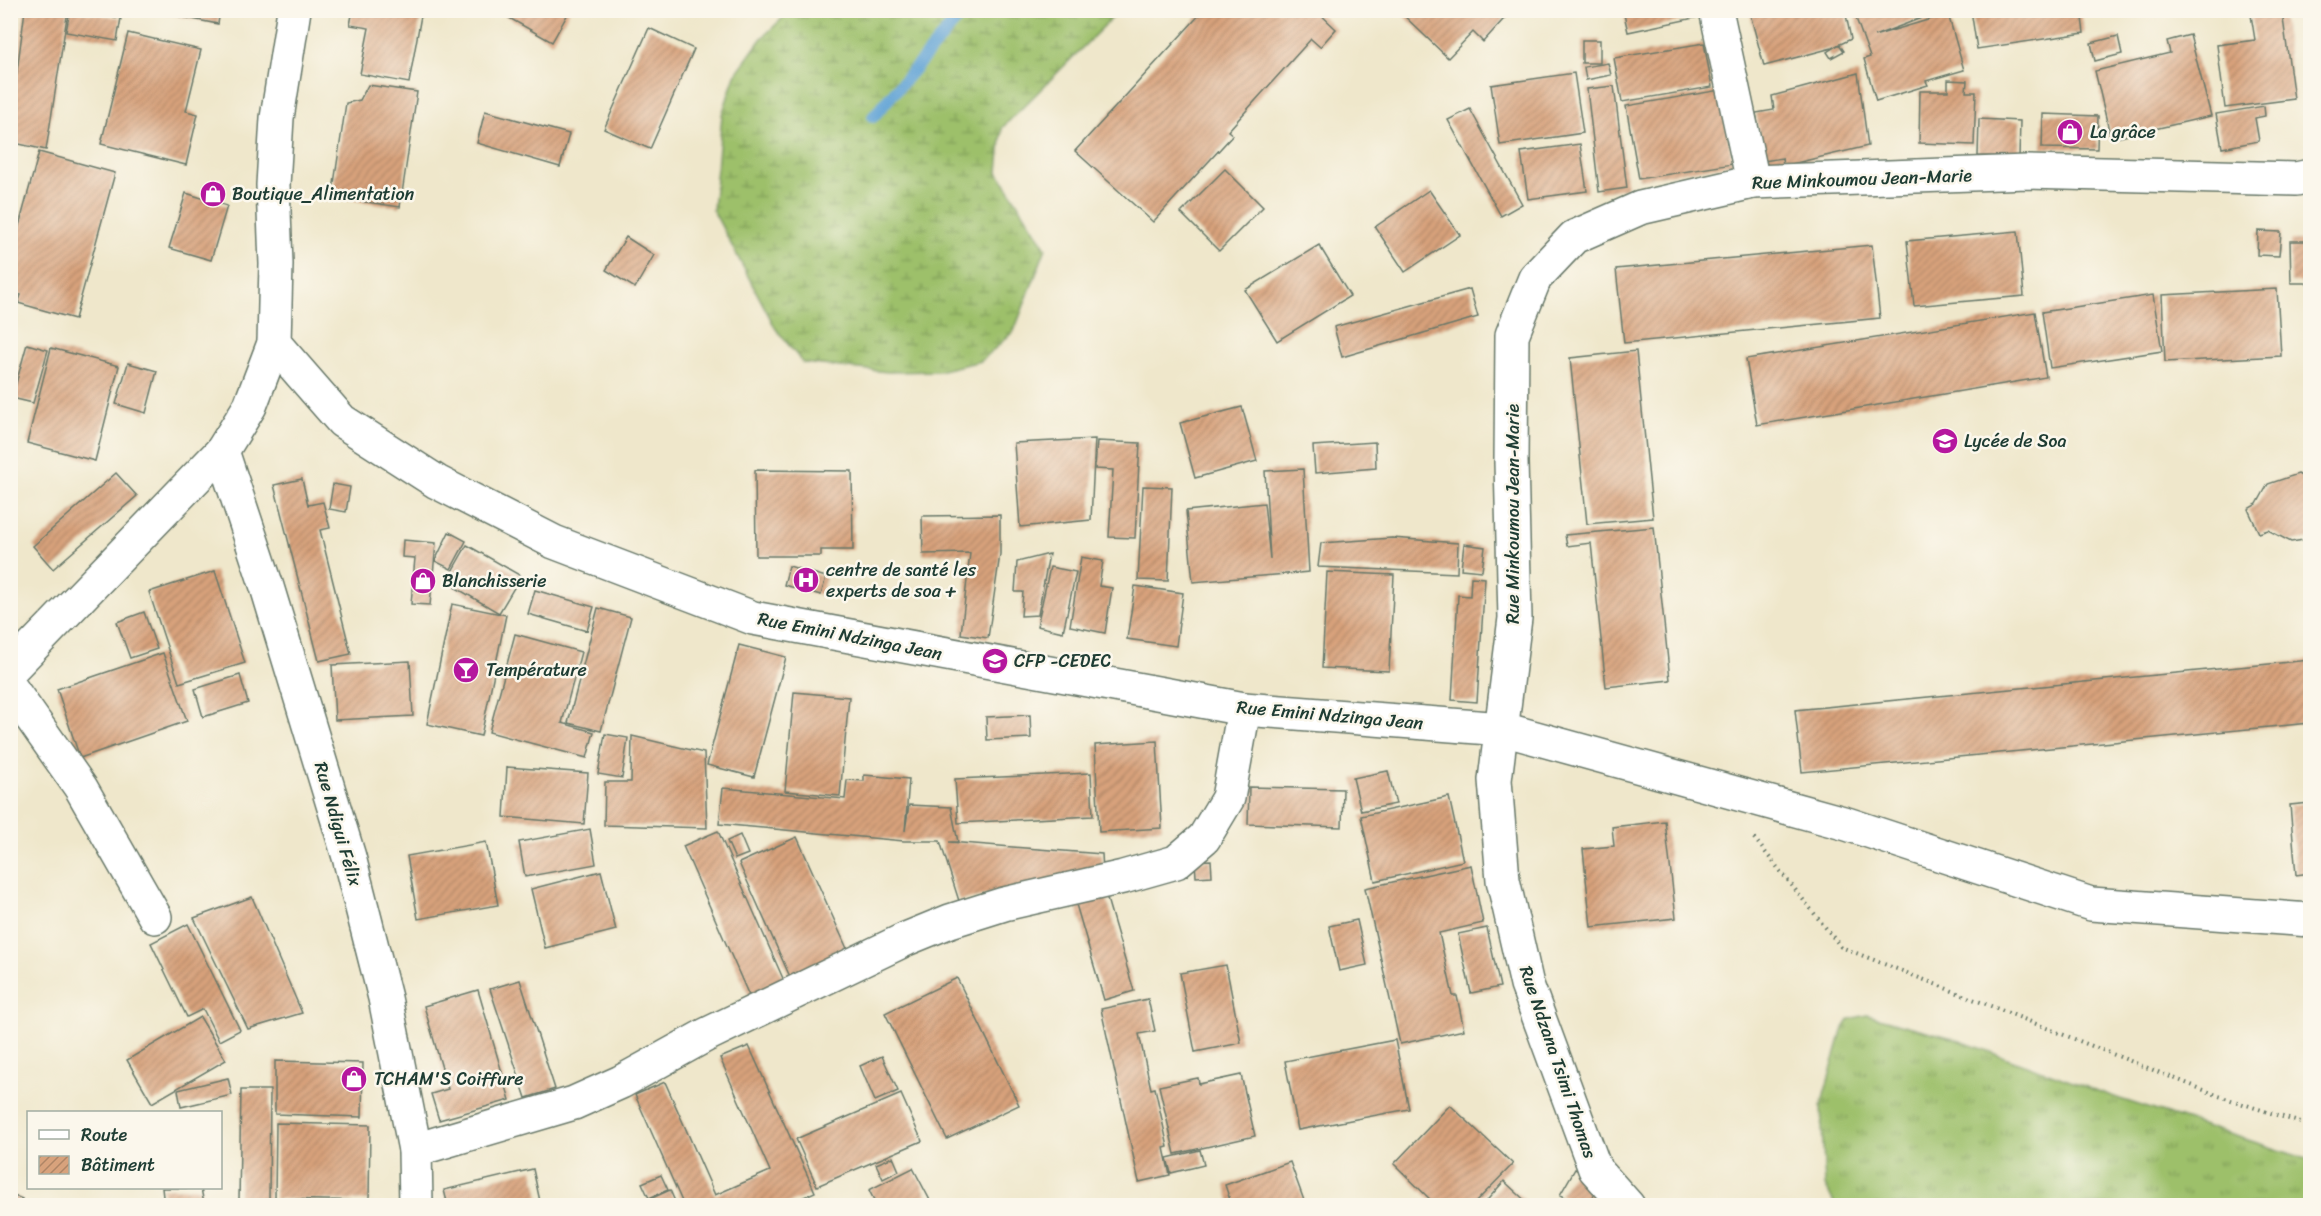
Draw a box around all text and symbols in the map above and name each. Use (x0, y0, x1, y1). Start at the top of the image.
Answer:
place label: La grâce (2090, 116, 2156, 148)
shop icon: La grâce (2055, 117, 2085, 147)
street label: Rue Minkoumou Jean-Marie (1751, 159, 1973, 199)
place label: Boutique_Alimentation (232, 178, 415, 210)
shop icon: Boutique_Alimentation (198, 179, 228, 209)
street label: Rue Minkoumou Jean-Marie (1497, 404, 1529, 624)
place label: Lycée de Soa (1964, 425, 2067, 457)
school or university icon: Lycée de Soa (1930, 426, 1960, 456)
place label: centre de santé les experts de soa + (826, 554, 977, 607)
place label: Blanchisserie (442, 565, 547, 597)
hospital icon: centre de santé les experts de soa + (791, 565, 821, 595)
shop icon: Blanchisserie (408, 566, 438, 596)
street label: Rue Emini Ndzinga Jean (755, 602, 945, 670)
place label: CFP -CEDEC (1014, 645, 1111, 677)
school or university icon: CFP -CEDEC (980, 646, 1010, 676)
place label: Température (486, 654, 587, 686)
bar icon: Température (451, 655, 481, 685)
street label: Rue Emini Ndzinga Jean (1235, 691, 1425, 739)
street label: Rue Ndigui Félix (305, 758, 371, 891)
street label: Rue Ndzana Tsimi Thomas (1510, 961, 1606, 1163)
place label: TCHAM'S Coiffure (374, 1063, 523, 1095)
shop icon: TCHAM'S Coiffure (339, 1064, 369, 1094)
legend (27, 1111, 222, 1189)
text: Route (81, 1119, 128, 1151)
text: Bâtiment (81, 1149, 155, 1181)

